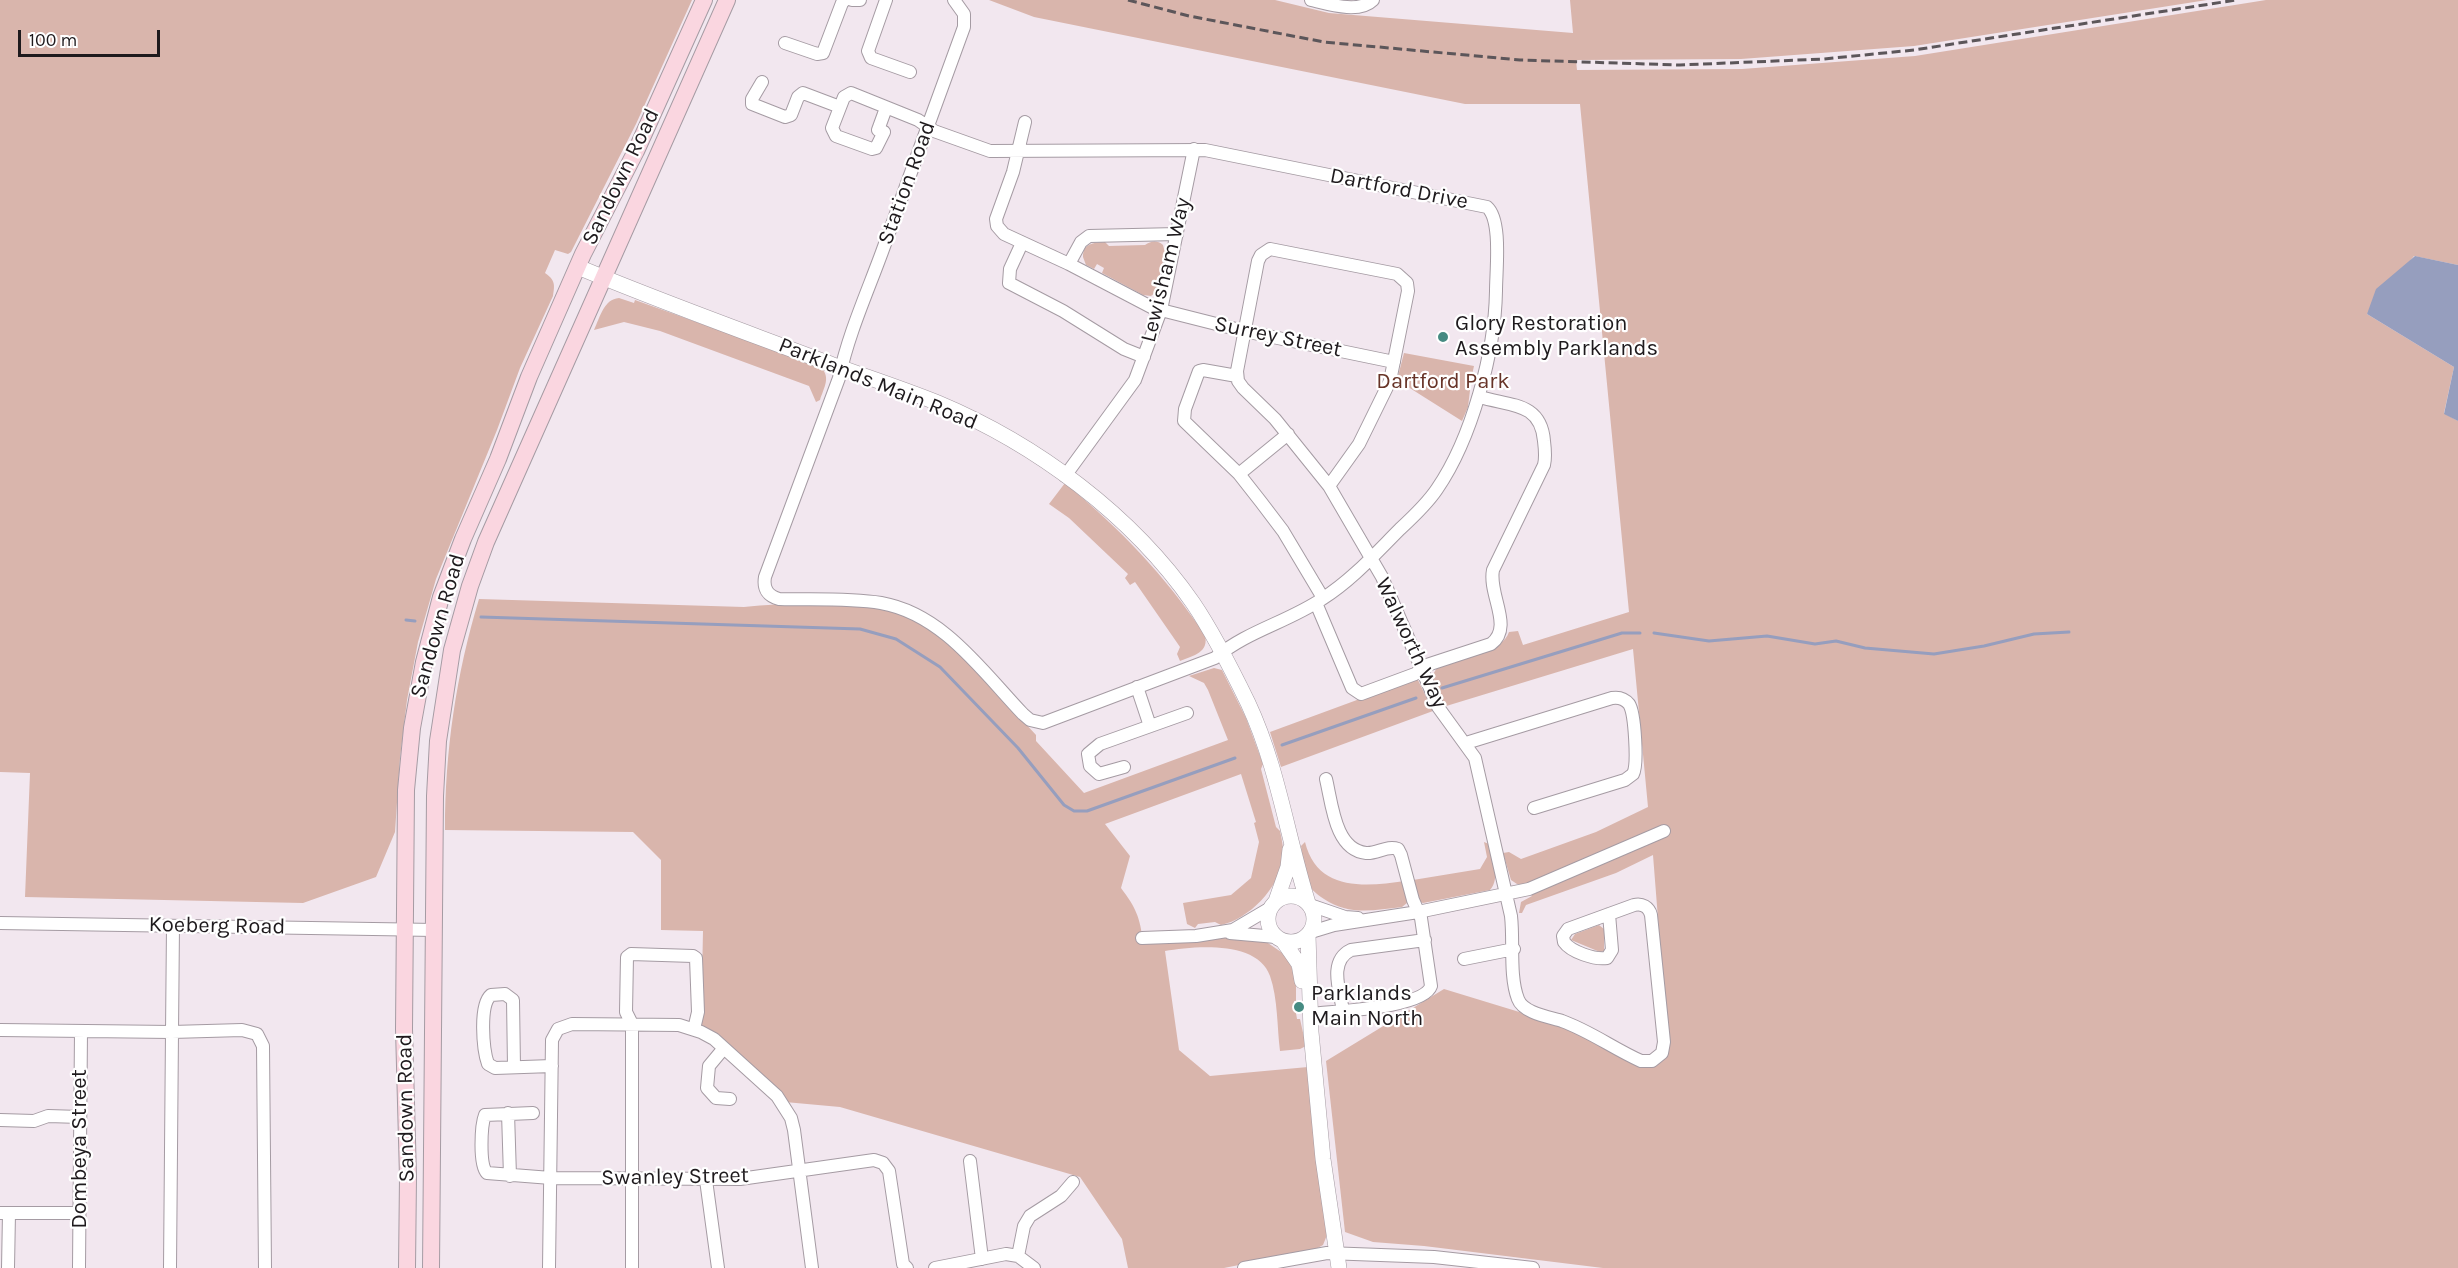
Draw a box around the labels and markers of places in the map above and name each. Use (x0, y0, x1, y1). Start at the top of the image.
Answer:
place label: Glory Restoration Assembly Parklands (1455, 311, 1658, 362)
marker: Glory Restoration Assembly Parklands (1436, 330, 1450, 344)
place label: Parklands Main North (1311, 981, 1423, 1032)
marker: Parklands Main North (1292, 1000, 1306, 1014)

